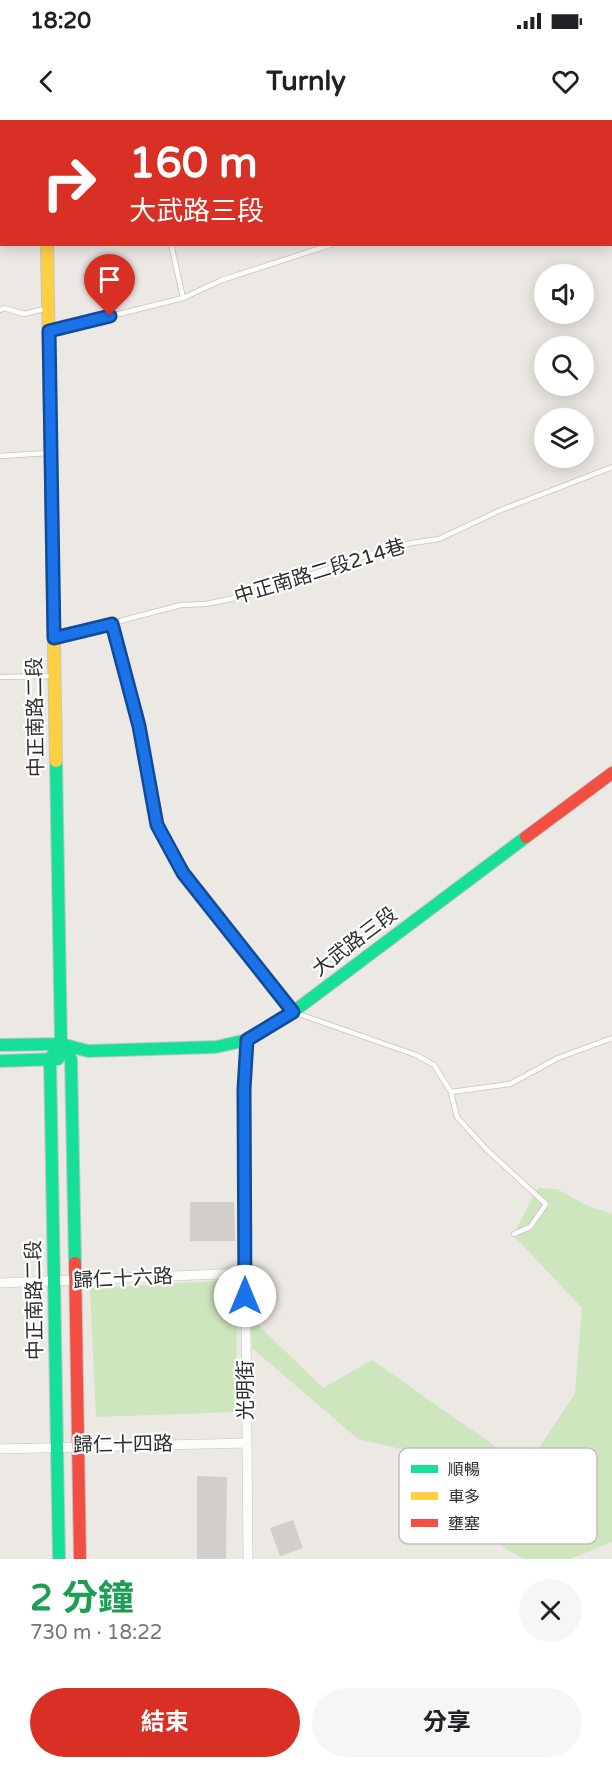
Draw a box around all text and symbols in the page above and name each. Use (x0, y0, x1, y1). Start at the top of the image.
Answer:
text: 18:20 (30, 8, 91, 34)
icon: back (30, 65, 63, 98)
text: Turnly (266, 65, 346, 98)
icon: heart (549, 65, 582, 98)
text: 160 m (129, 138, 258, 189)
icon: right (30, 144, 108, 222)
text: 大武路三段 (129, 195, 264, 228)
pin (84, 254, 135, 316)
icon: arrive (93, 263, 126, 296)
map controls (534, 264, 594, 468)
button: sound (534, 264, 594, 324)
button: search (534, 336, 594, 396)
button: layers (534, 408, 594, 468)
street label: 中正南路二段214巷 (232, 535, 408, 609)
street label: 中正南路二段 (23, 657, 49, 777)
street label: 大武路三段 (308, 902, 402, 982)
street label: 中正南路二段 (22, 1240, 48, 1360)
street label: 歸仁十六路 (72, 1264, 174, 1294)
position arrow (213, 1264, 277, 1328)
street label: 光明街 (234, 1360, 258, 1420)
street label: 歸仁十四路 (73, 1432, 173, 1458)
legend (399, 1448, 597, 1544)
text: 順暢 (448, 1460, 480, 1480)
text: 車多 (448, 1487, 480, 1507)
text: 壅塞 (448, 1514, 480, 1534)
text: 2 分鐘 (30, 1577, 134, 1620)
button: close (519, 1579, 582, 1642)
text: 730 m · 18:22 (30, 1621, 162, 1645)
button: 結束 (30, 1688, 300, 1757)
button: 分享 (312, 1688, 582, 1757)

